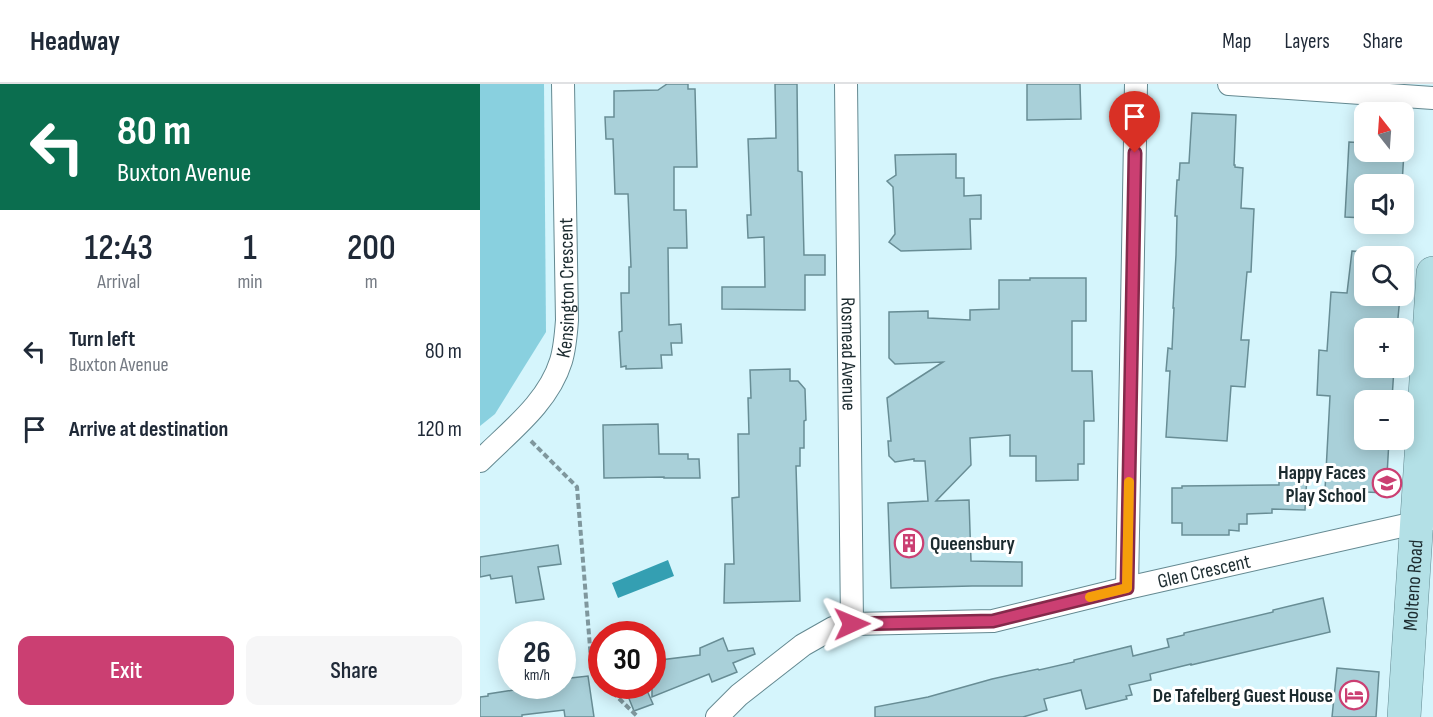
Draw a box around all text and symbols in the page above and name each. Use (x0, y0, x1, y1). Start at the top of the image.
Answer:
text: Headway (30, 25, 120, 58)
text: Map (1222, 29, 1251, 54)
text: Layers (1284, 29, 1330, 54)
text: Share (1363, 29, 1403, 54)
pin (1109, 91, 1160, 153)
icon: arrive (1118, 100, 1151, 133)
north arrow (1354, 102, 1414, 162)
map controls (1354, 102, 1414, 450)
text: 80 m (117, 106, 191, 157)
icon: left (18, 108, 96, 186)
text: Buxton Avenue (117, 157, 251, 189)
button: sound (1354, 174, 1414, 234)
street label: Kensington Crescent (551, 218, 580, 360)
text: 12:43 (84, 227, 153, 270)
text: 1 (243, 227, 257, 270)
text: 200 (347, 227, 396, 270)
button: search (1354, 246, 1414, 306)
text: Arrival (97, 270, 140, 294)
text: min (237, 270, 263, 294)
text: m (365, 270, 378, 294)
street label: Rosmead Avenue (835, 297, 861, 411)
button: + (1354, 318, 1414, 378)
text: Turn left (69, 326, 135, 353)
icon: left (18, 335, 51, 368)
text: 80 m (425, 338, 462, 365)
text: Buxton Avenue (69, 353, 169, 377)
button: − (1354, 390, 1414, 450)
icon: arrive (18, 413, 51, 446)
text: Arrive at destination (69, 416, 228, 443)
text: 120 m (418, 416, 462, 443)
place label: Happy Faces Play School (1278, 461, 1366, 508)
school or university icon: Happy Faces Play School (1371, 467, 1403, 499)
building icon: Queensbury (893, 527, 925, 559)
place label: Queensbury (930, 532, 1016, 556)
street label: Molteno Road (1399, 539, 1429, 632)
street label: Glen Crescent (1155, 549, 1253, 594)
position arrow (820, 592, 884, 656)
speed limit sign: 30 (588, 621, 666, 699)
text: 26 (523, 635, 551, 671)
button: Exit (18, 636, 234, 705)
button: Share (246, 636, 462, 705)
text: km/h (524, 666, 550, 685)
hotel icon: De Tafelberg Guest House (1338, 679, 1370, 711)
place label: De Tafelberg Guest House (1153, 684, 1333, 708)

